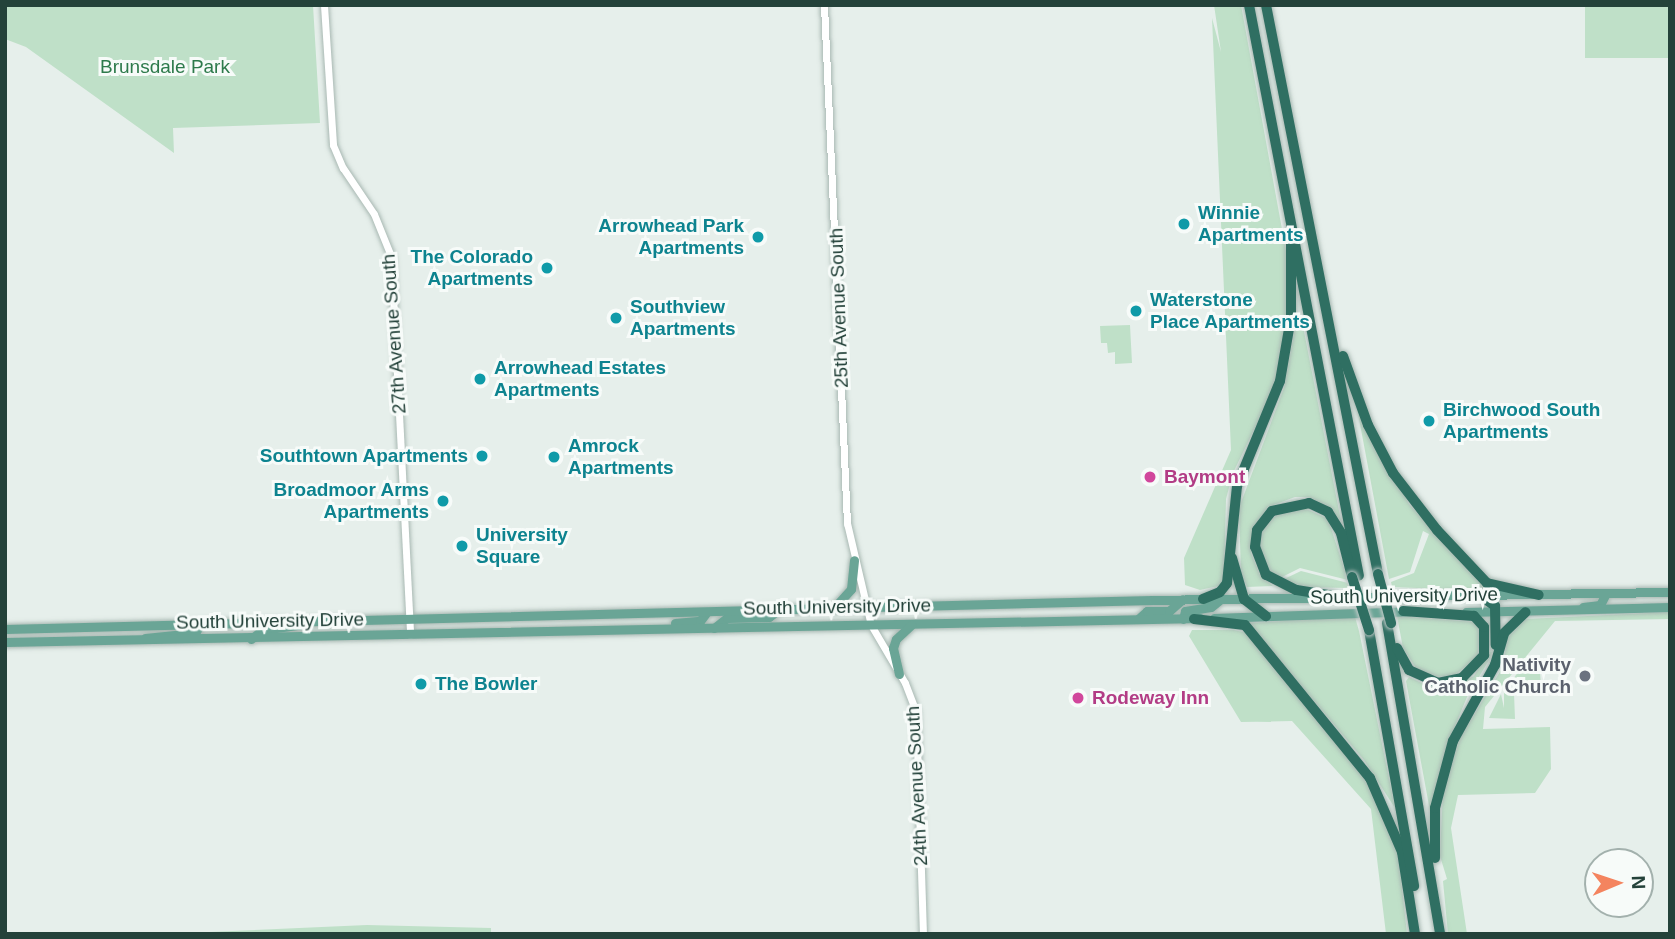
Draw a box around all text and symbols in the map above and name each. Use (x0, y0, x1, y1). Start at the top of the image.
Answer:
park label: Brunsdale Park (100, 56, 230, 78)
place label: Winnie Apartments (1198, 202, 1304, 246)
place label: Arrowhead Park Apartments (598, 215, 744, 259)
marker: Winnie Apartments (1176, 216, 1192, 232)
street label: 25th Avenue South (825, 227, 853, 389)
marker: Arrowhead Park Apartments (750, 229, 766, 245)
place label: The Colorado Apartments (411, 246, 533, 290)
street label: 27th Avenue South (377, 253, 411, 415)
marker: The Colorado Apartments (539, 260, 555, 276)
place label: Waterstone Place Apartments (1150, 289, 1311, 333)
place label: Southview Apartments (630, 296, 736, 340)
marker: Waterstone Place Apartments (1128, 303, 1144, 319)
marker: Southview Apartments (608, 310, 624, 326)
place label: Arrowhead Estates Apartments (494, 357, 666, 401)
marker: Arrowhead Estates Apartments (472, 371, 488, 387)
place label: Birchwood South Apartments (1443, 399, 1600, 443)
marker: Birchwood South Apartments (1421, 413, 1437, 429)
place label: Amrock Apartments (568, 435, 674, 479)
place label: Southtown Apartments (259, 445, 468, 467)
marker: Southtown Apartments (474, 448, 490, 464)
marker: Amrock Apartments (546, 449, 562, 465)
place label: Baymont (1164, 466, 1245, 488)
marker: Baymont (1142, 469, 1158, 485)
place label: Broadmoor Arms Apartments (273, 479, 429, 523)
marker: Broadmoor Arms Apartments (435, 493, 451, 509)
place label: University Square (476, 524, 568, 568)
marker: University Square (454, 538, 470, 554)
street label: South University Drive (1310, 583, 1498, 609)
street label: South University Drive (743, 594, 931, 620)
street label: South University Drive (176, 608, 364, 634)
place label: Nativity Catholic Church (1424, 654, 1571, 698)
marker: Nativity Catholic Church (1577, 668, 1593, 684)
place label: The Bowler (435, 673, 537, 695)
marker: The Bowler (413, 676, 429, 692)
place label: Rodeway Inn (1092, 687, 1209, 709)
marker: Rodeway Inn (1070, 690, 1086, 706)
street label: 24th Avenue South (901, 705, 933, 867)
north arrow (1584, 848, 1654, 918)
text: N (1628, 875, 1649, 890)

